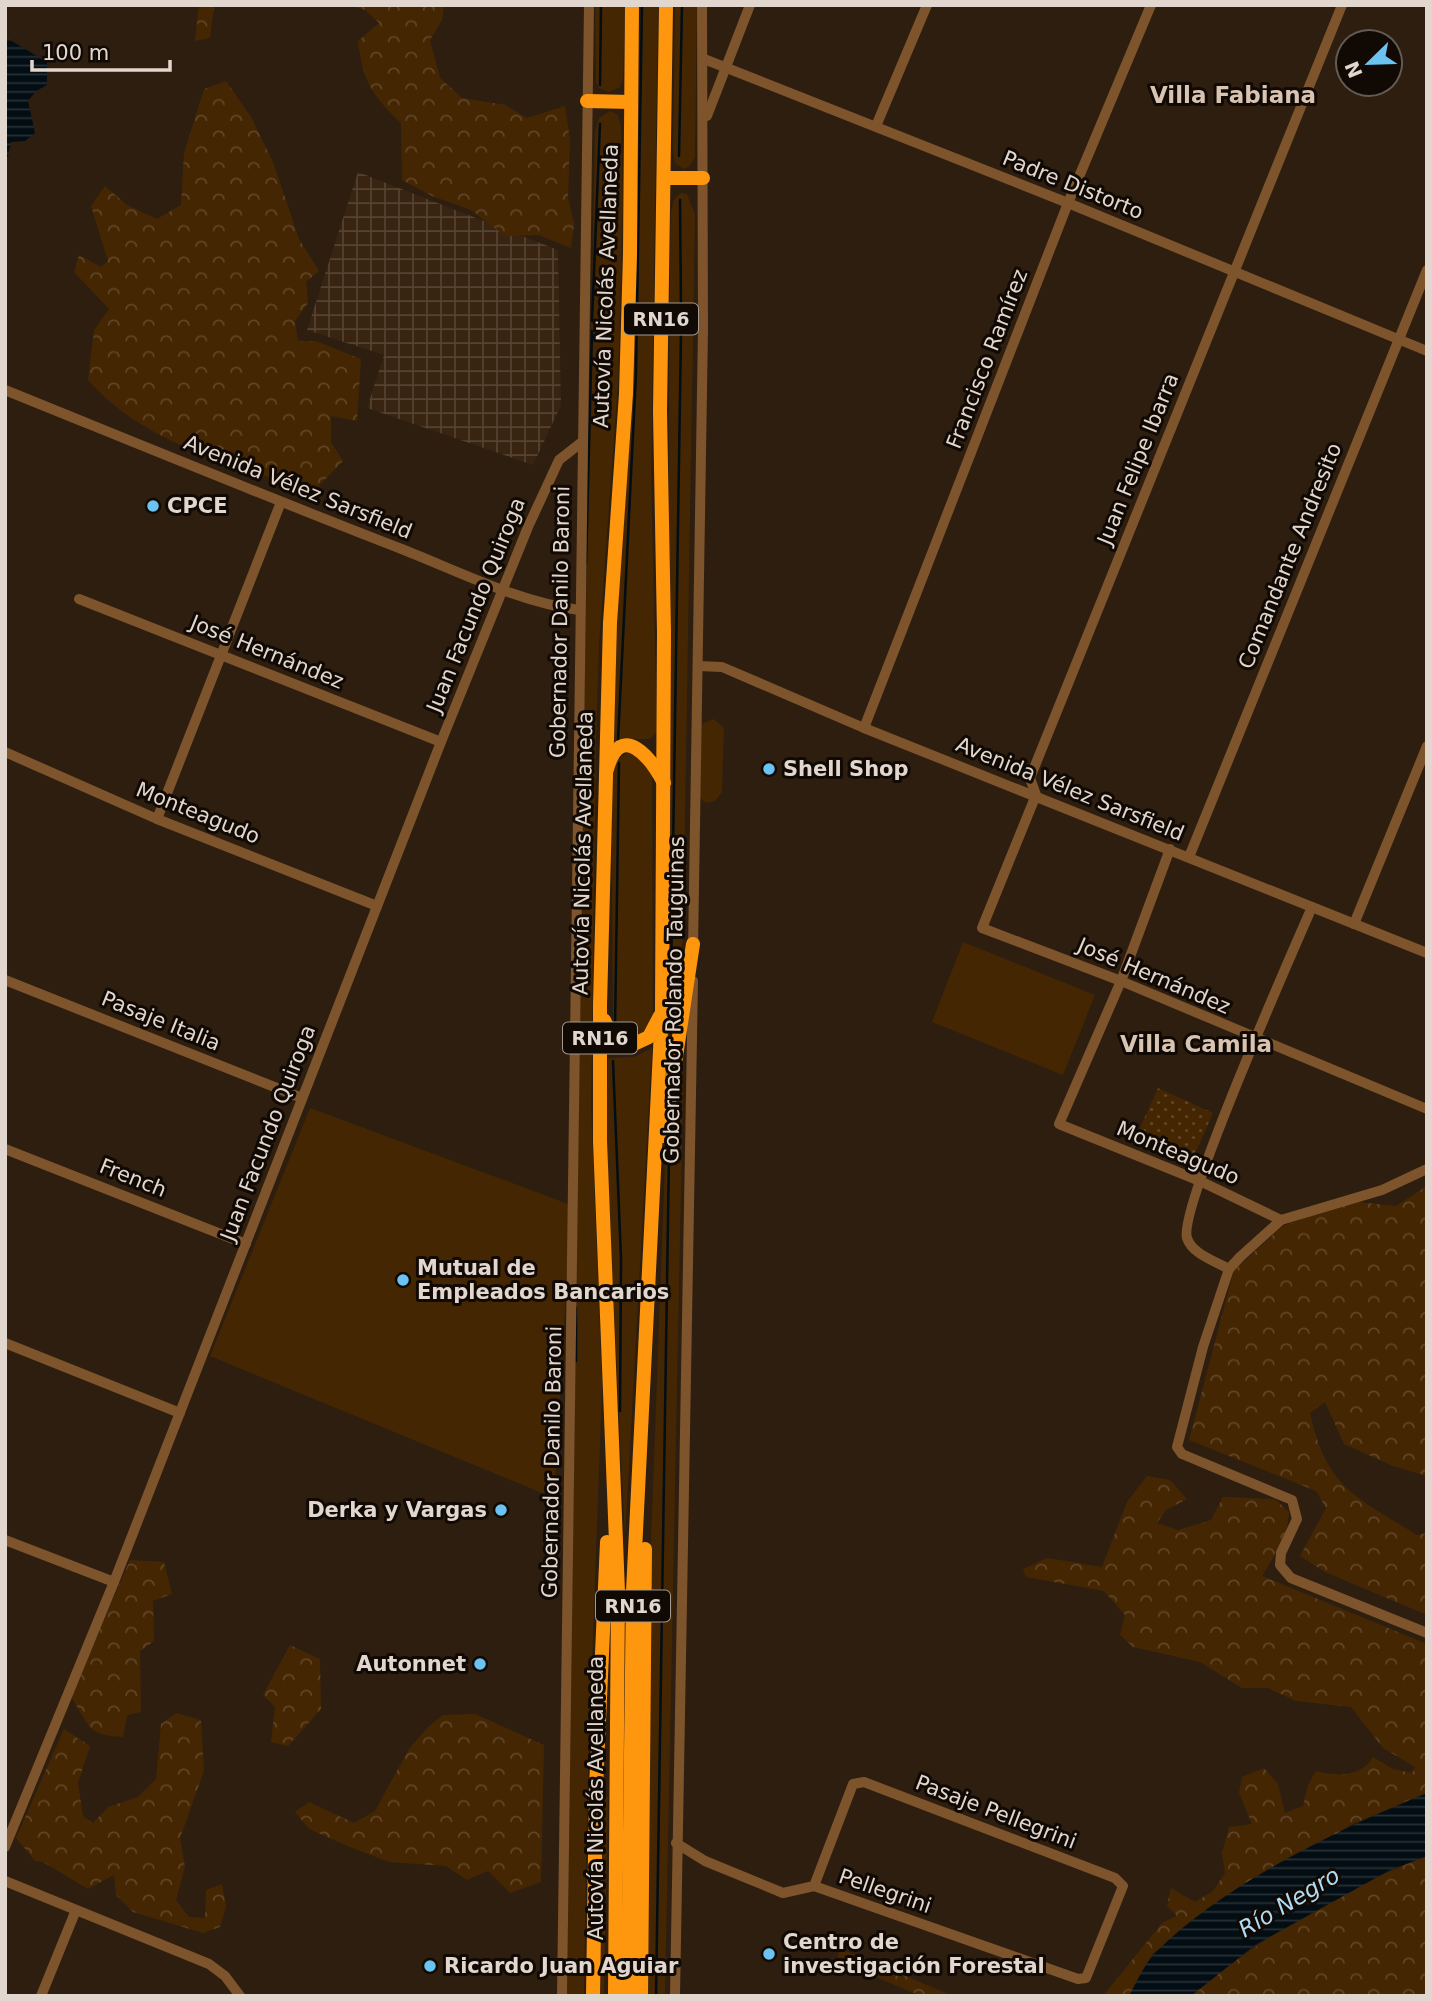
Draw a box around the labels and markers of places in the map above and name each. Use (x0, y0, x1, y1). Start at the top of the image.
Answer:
place label: CPCE (167, 494, 228, 518)
marker: CPCE (145, 498, 161, 514)
place label: Shell Shop (783, 757, 909, 781)
marker: Shell Shop (761, 761, 777, 777)
place label: Mutual de Empleados Bancarios (417, 1256, 669, 1304)
marker: Mutual de Empleados Bancarios (395, 1272, 411, 1288)
place label: Derka y Vargas (307, 1498, 487, 1522)
marker: Derka y Vargas (493, 1502, 509, 1518)
place label: Autonnet (356, 1652, 466, 1676)
marker: Autonnet (472, 1656, 488, 1672)
place label: Centro de investigación Forestal (783, 1930, 1045, 1978)
marker: Centro de investigación Forestal (761, 1946, 777, 1962)
place label: Ricardo Juan Aguiar (444, 1954, 679, 1978)
marker: Ricardo Juan Aguiar (422, 1958, 438, 1974)

